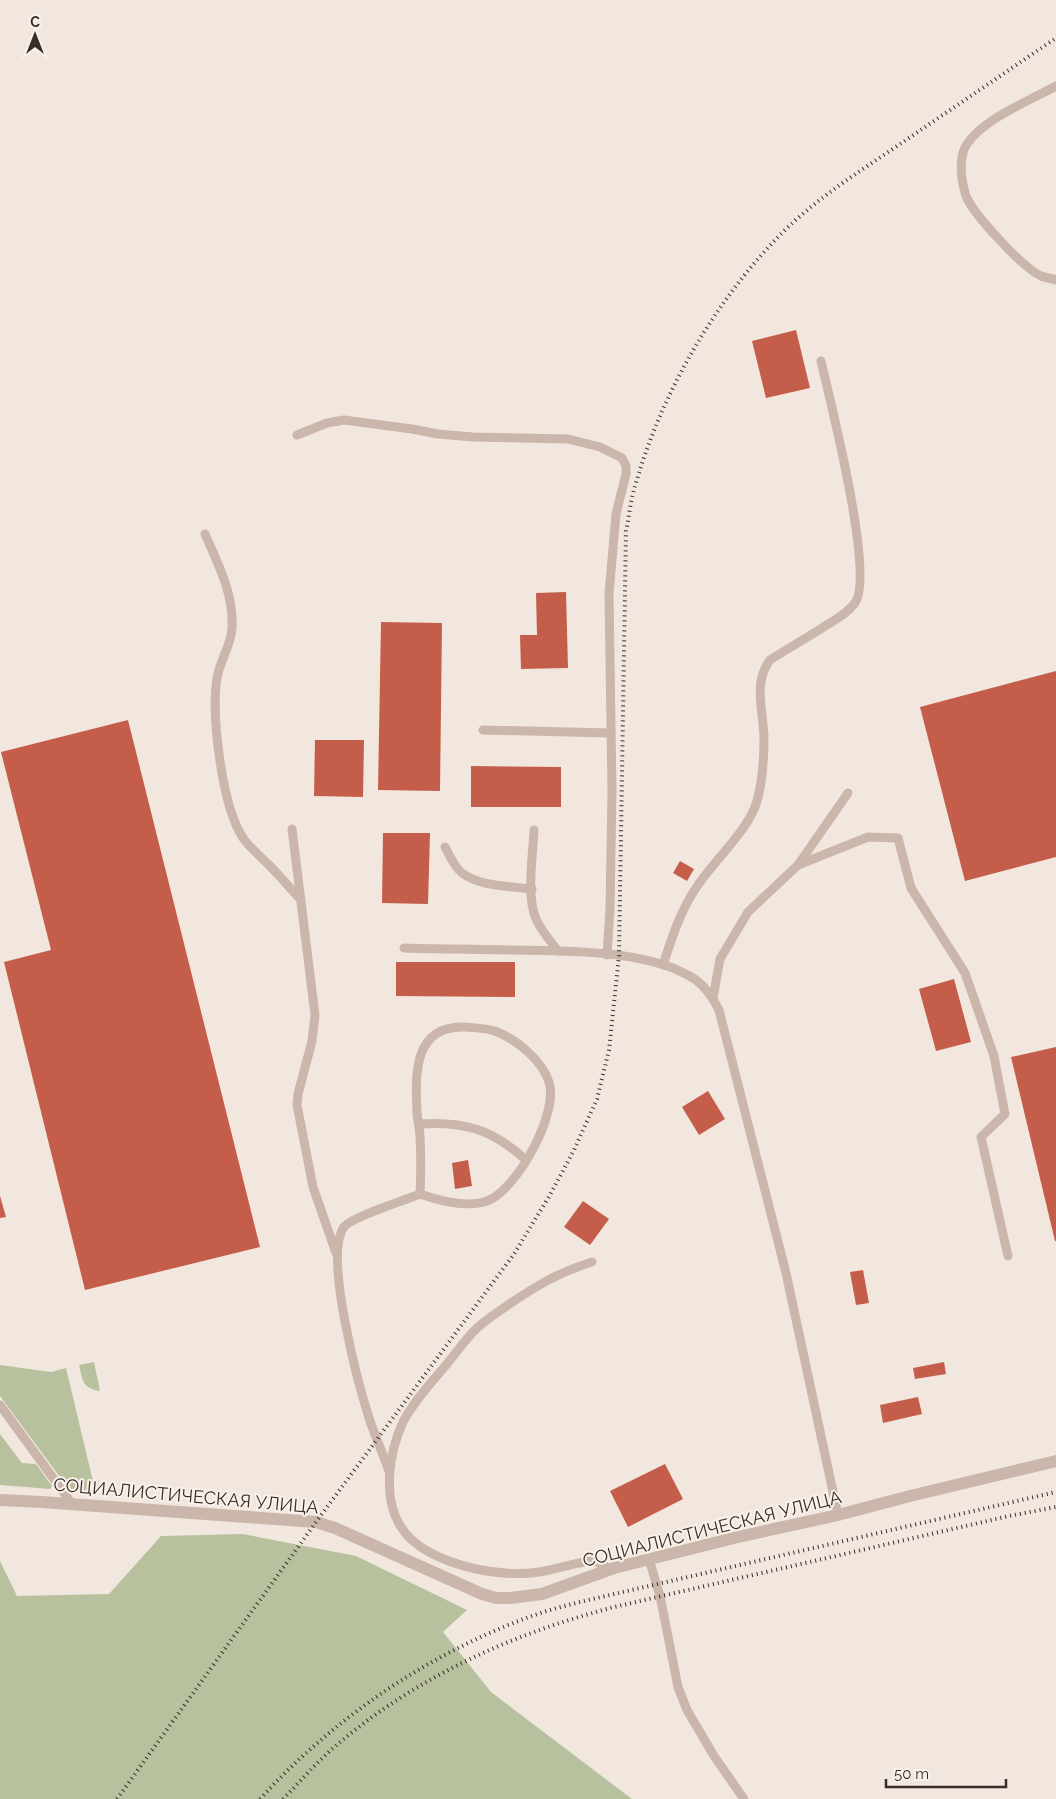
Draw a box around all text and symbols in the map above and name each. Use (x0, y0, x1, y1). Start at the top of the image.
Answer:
north arrow (10, 10, 60, 60)
text: С (30, 14, 40, 30)
street label: СОЦИАЛИСТИЧЕСКАЯ УЛИЦА (53, 1473, 319, 1518)
street label: СОЦИАЛИСТИЧЕСКАЯ УЛИЦА (580, 1486, 843, 1571)
scale bar (886, 1756, 1006, 1788)
text: 50 m (894, 1765, 929, 1783)

